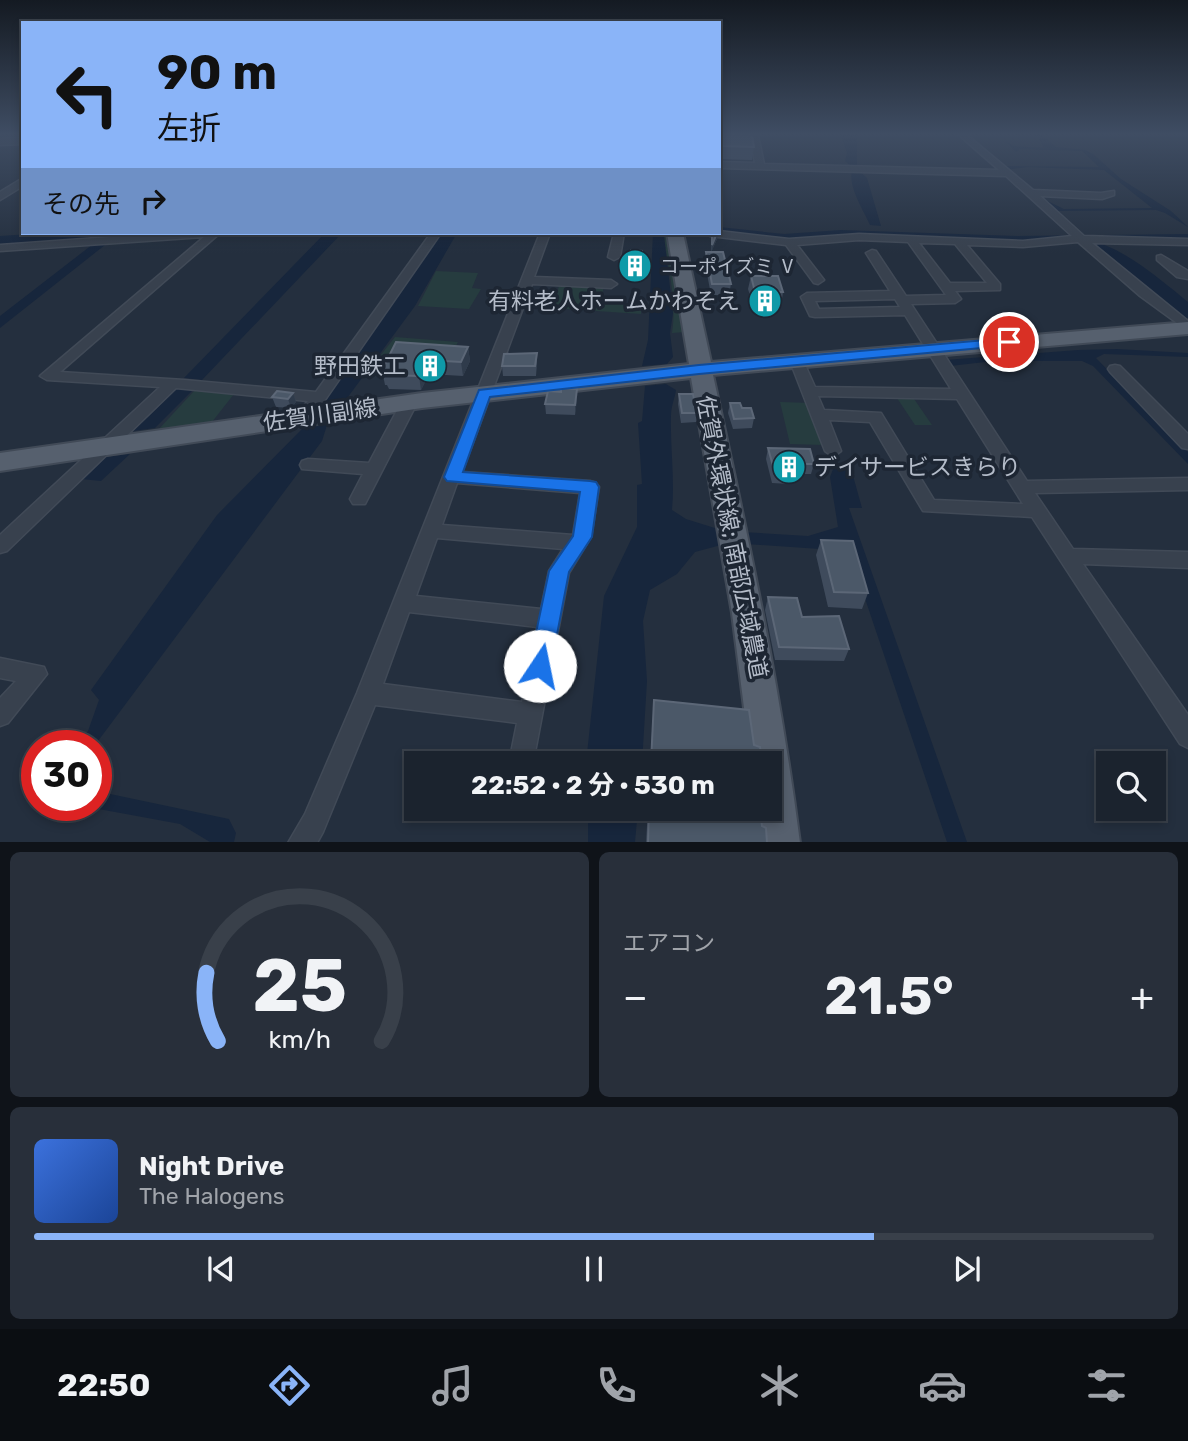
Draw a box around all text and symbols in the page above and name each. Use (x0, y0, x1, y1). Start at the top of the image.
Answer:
text: 90 m (157, 43, 277, 101)
icon: left (42, 49, 133, 140)
text: 左折 (157, 109, 221, 147)
icon: right (134, 182, 172, 220)
text: その先 (42, 189, 120, 220)
building icon: コーポイズミ Ⅴ (616, 247, 654, 285)
place label: コーポイズミ Ⅴ (660, 255, 797, 278)
building icon: 有料老人ホームかわそえ (746, 282, 784, 320)
place label: 有料老人ホームかわそえ (488, 287, 740, 315)
pin (979, 312, 1039, 372)
icon: arrive (990, 323, 1028, 361)
building icon: 野田鉄工 (411, 347, 449, 385)
place label: 野田鉄工 (314, 352, 406, 380)
street label: 佐賀川副線 (261, 393, 379, 437)
street label: 佐賀外環状線; 南部広域農道 (691, 393, 773, 681)
building icon: デイサービスきらり (770, 448, 808, 486)
place label: デイサービスきらり (814, 453, 1021, 481)
position arrow (503, 629, 577, 703)
speed limit sign: 30 (21, 730, 112, 821)
map controls (1096, 751, 1166, 821)
button: search (1096, 751, 1166, 821)
text: 22:52 · 2 分 · 530 m (471, 770, 715, 801)
text: エアコン (623, 929, 715, 957)
text: 25 (252, 943, 347, 1029)
text: 21.5° (824, 965, 954, 1027)
text: − (623, 974, 648, 1020)
text: + (1130, 974, 1154, 1020)
text: km/h (268, 1024, 331, 1053)
text: Night Drive (139, 1151, 284, 1182)
text: The Halogens (139, 1182, 285, 1210)
icon: previous (202, 1250, 240, 1288)
icon: pause (575, 1250, 613, 1288)
icon: next (948, 1250, 986, 1288)
icon: directions (265, 1361, 314, 1410)
icon: music (428, 1361, 477, 1410)
icon: phone (592, 1361, 641, 1410)
icon: climate (755, 1361, 804, 1410)
icon: car (918, 1361, 967, 1410)
icon: filters (1082, 1361, 1131, 1410)
text: 22:50 (57, 1366, 151, 1404)

